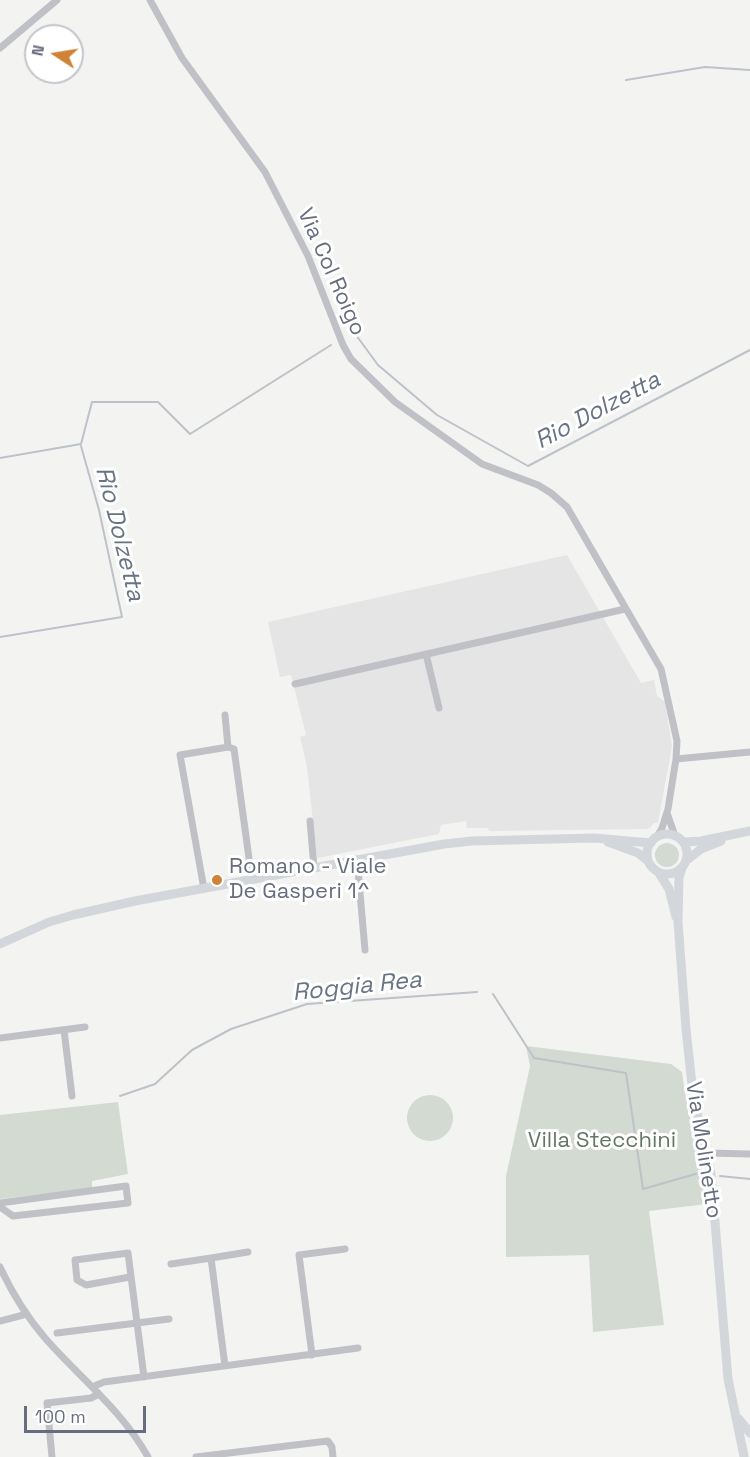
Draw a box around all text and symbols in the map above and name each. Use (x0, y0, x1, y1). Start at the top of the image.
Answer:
north arrow (24, 24, 84, 84)
text: N (26, 43, 49, 58)
street label: Via Col Roigo (291, 204, 371, 340)
water label: Rio Dolzetta (531, 366, 665, 456)
water label: Rio Dolzetta (88, 464, 150, 604)
place label: Romano - Viale De Gasperi 1^ (229, 854, 387, 906)
marker: Romano - Viale De Gasperi 1^ (210, 873, 224, 887)
water label: Roggia Rea (291, 966, 423, 1008)
street label: Via Molinetto (679, 1080, 727, 1220)
park label: Villa Stecchini (528, 1128, 676, 1154)
scale bar (27, 1394, 148, 1432)
text: 100 m (35, 1405, 86, 1428)

